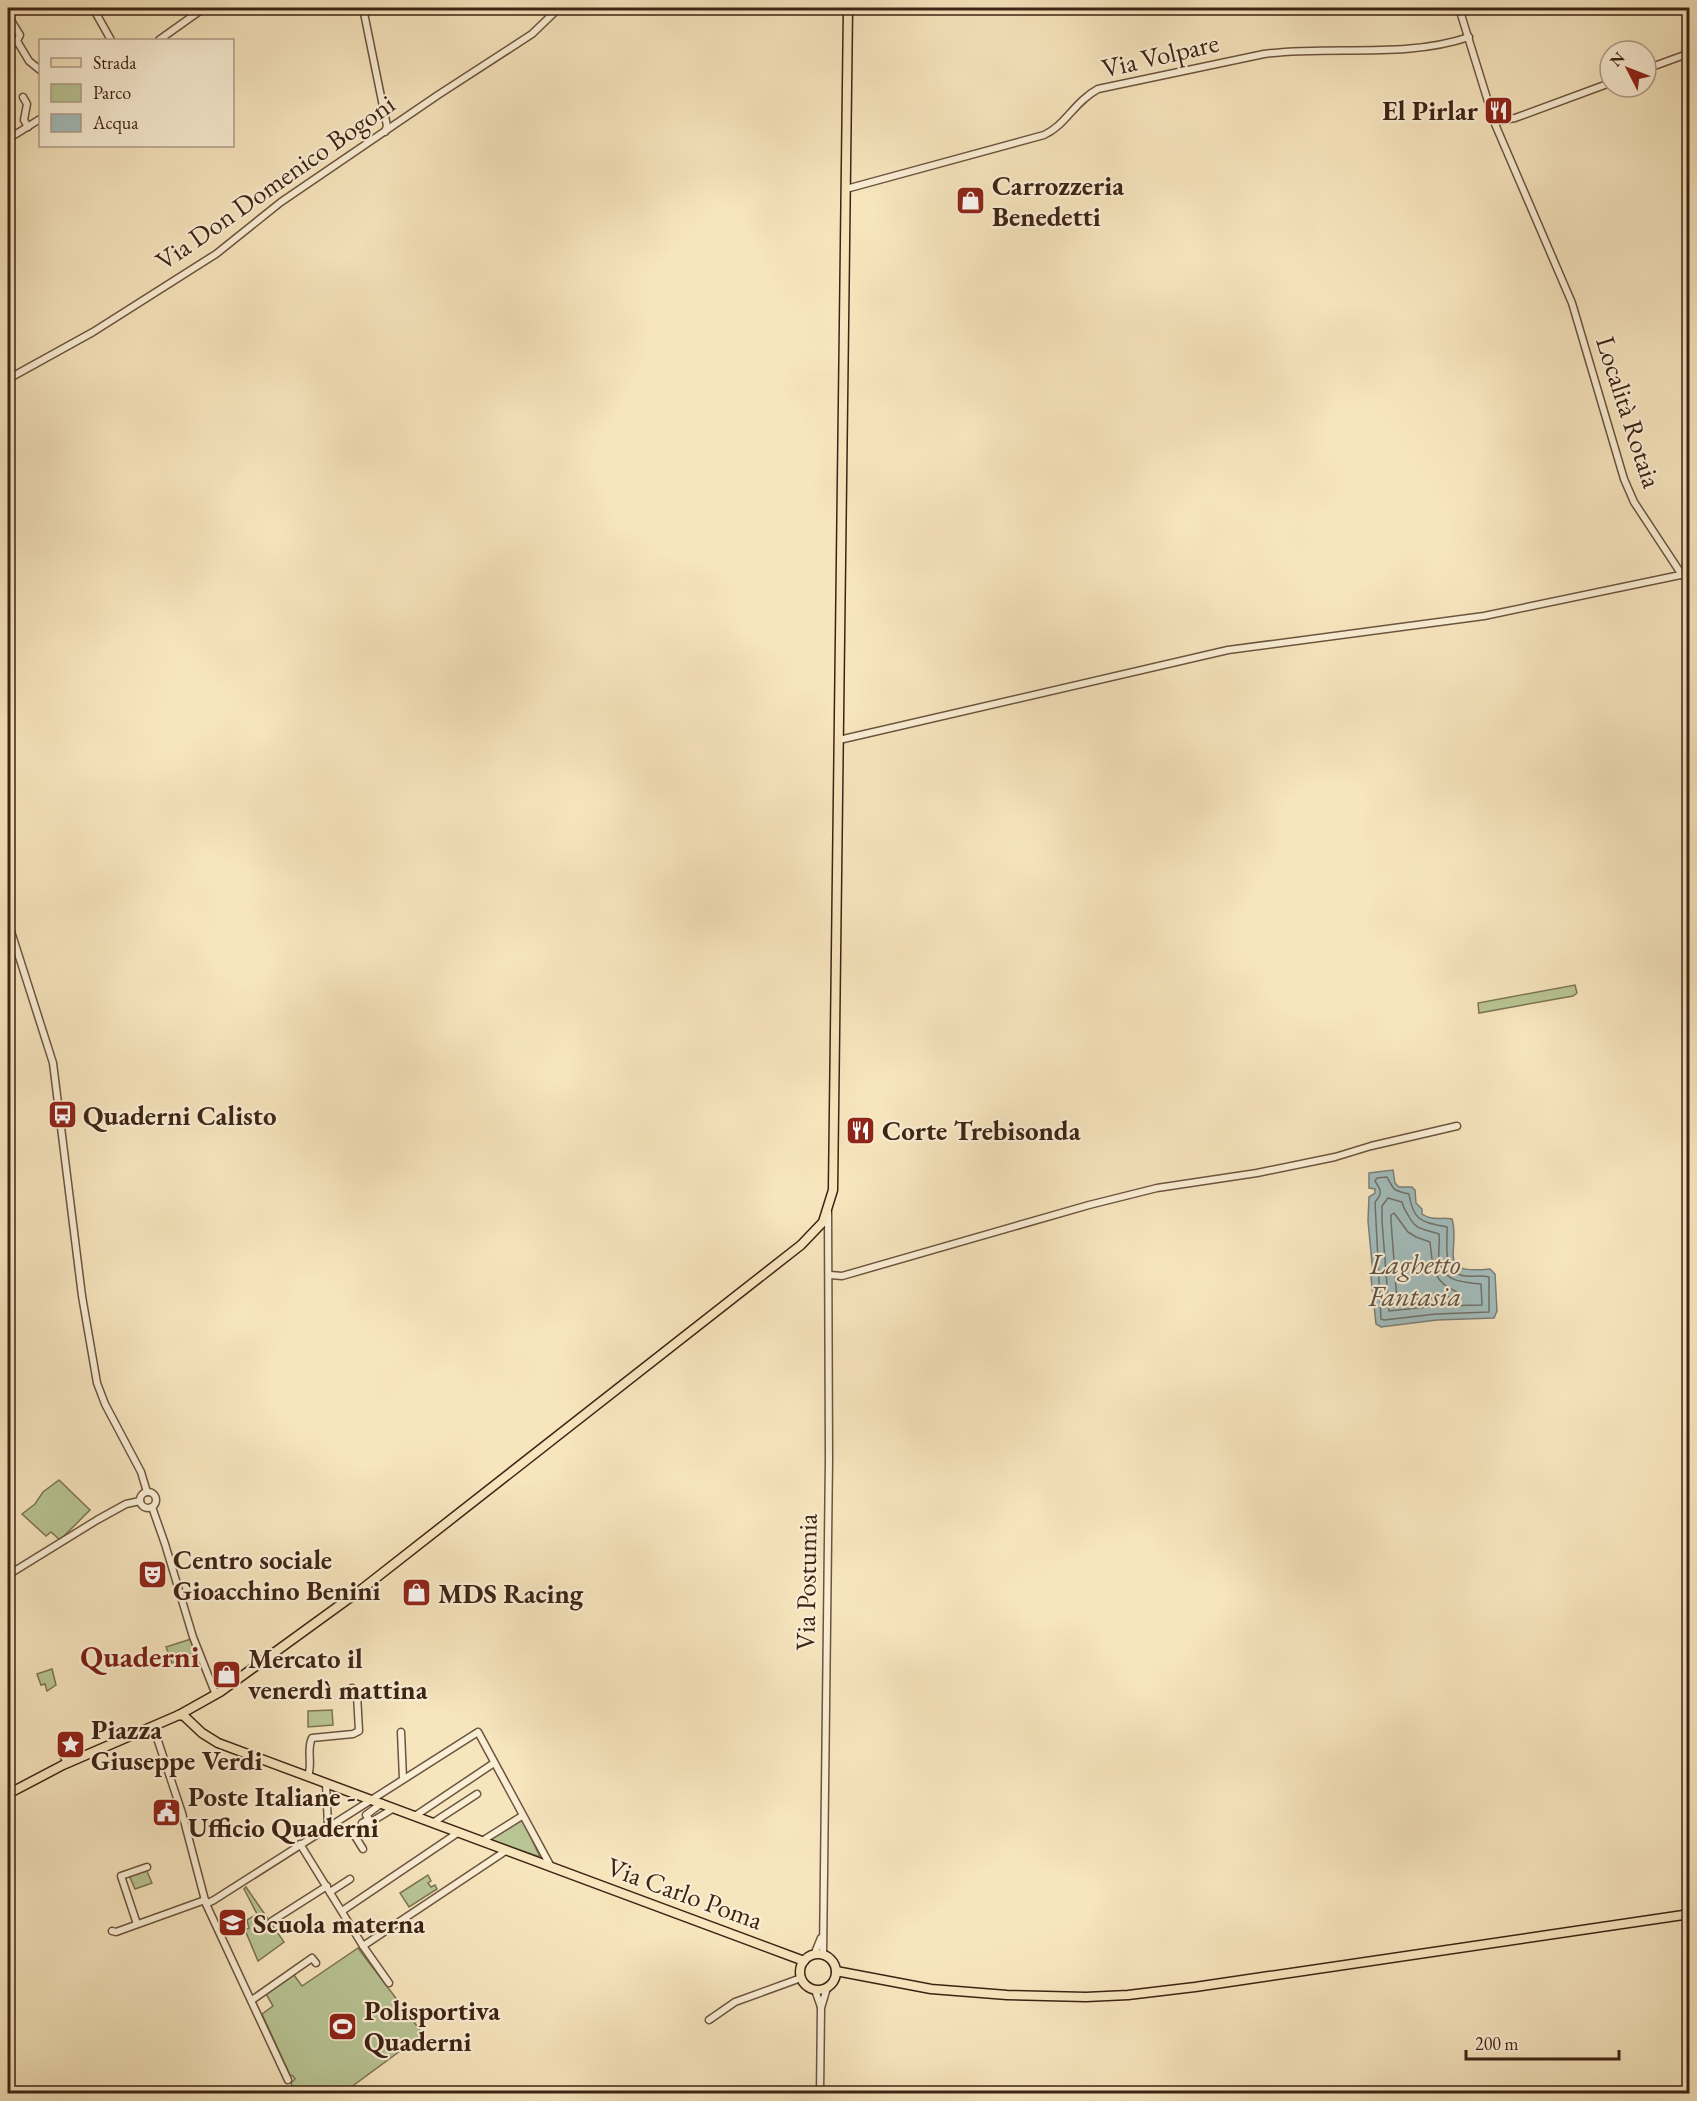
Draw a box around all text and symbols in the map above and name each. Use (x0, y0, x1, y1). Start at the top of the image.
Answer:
street label: Via Volpare (1098, 25, 1222, 85)
legend (39, 39, 234, 147)
north arrow (1598, 39, 1658, 99)
text: N (1605, 47, 1629, 71)
text: Strada (93, 51, 137, 74)
text: Parco (93, 81, 131, 104)
street label: Via Don Domenico Bogoni (149, 86, 402, 278)
place label: El Pirlar (1382, 93, 1479, 128)
restaurant icon: El Pirlar (1483, 94, 1515, 126)
text: Acqua (92, 111, 139, 134)
place label: Carrozzeria Benedetti (992, 168, 1124, 234)
shop icon: Carrozzeria Benedetti (955, 185, 987, 217)
street label: Località Rotaia (1588, 332, 1670, 493)
place label: Quaderni Calisto (83, 1098, 277, 1133)
bus stop icon: Quaderni Calisto (46, 1099, 78, 1131)
place label: Corte Trebisonda (882, 1113, 1081, 1148)
restaurant icon: Corte Trebisonda (845, 1114, 877, 1146)
water label: Laghetto Fantasia (1368, 1246, 1461, 1314)
street label: Via Postumia (787, 1513, 825, 1651)
place label: Centro sociale Gioacchino Benini (173, 1542, 381, 1608)
theatre icon: Centro sociale Gioacchino Benini (136, 1559, 168, 1591)
place label: MDS Racing (438, 1576, 584, 1611)
shop icon: MDS Racing (401, 1577, 433, 1609)
district label: Quaderni (80, 1637, 200, 1676)
place label: Mercato il venerdì mattina (248, 1641, 428, 1707)
shop icon: Mercato il venerdì mattina (211, 1658, 243, 1690)
place label: Piazza Giuseppe Verdi (91, 1712, 263, 1778)
place icon: Piazza Giuseppe Verdi (54, 1729, 86, 1761)
place label: Poste Italiane - Ufficio Quaderni (188, 1779, 379, 1845)
public building icon: Poste Italiane - Ufficio Quaderni (151, 1796, 183, 1828)
street label: Via Carlo Poma (602, 1849, 768, 1937)
place label: Scuola materna (253, 1906, 425, 1941)
school or university icon: Scuola materna (216, 1907, 248, 1939)
place label: Polisportiva Quaderni (364, 1993, 500, 2059)
sports icon: Polisportiva Quaderni (327, 2010, 359, 2042)
scale bar (1466, 2023, 1619, 2061)
text: 200 m (1475, 2032, 1519, 2055)

